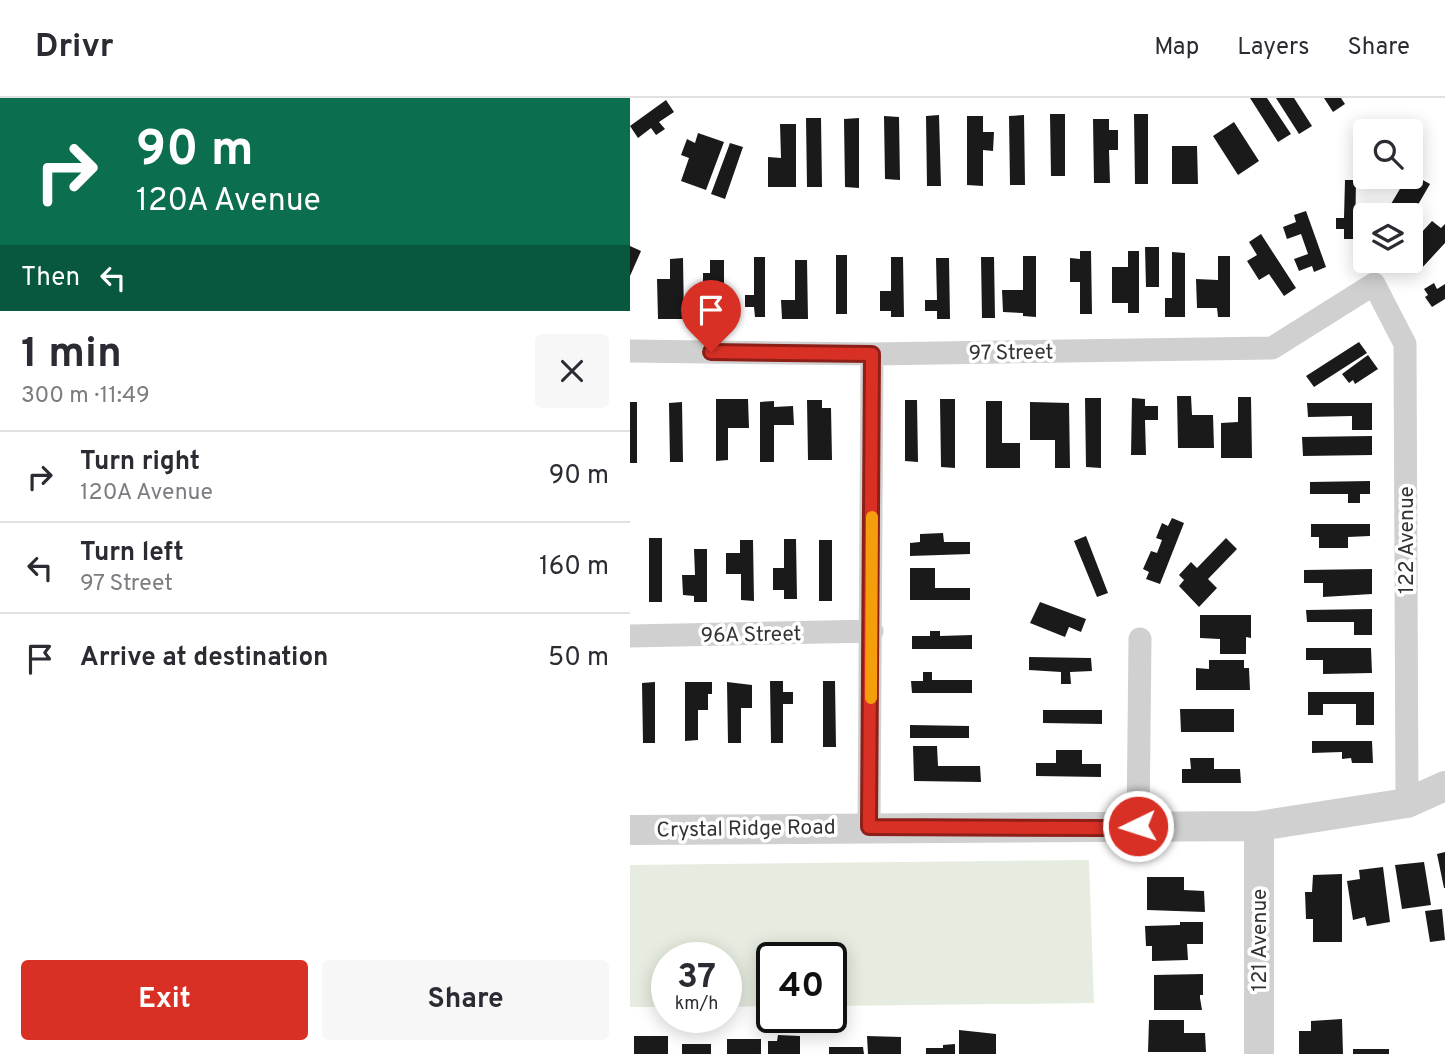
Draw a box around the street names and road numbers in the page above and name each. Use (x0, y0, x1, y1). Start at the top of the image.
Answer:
street label: 97 Street (968, 339, 1054, 368)
street label: 122 Avenue (1394, 486, 1421, 594)
street label: 96A Street (700, 621, 802, 650)
street label: Crystal Ridge Road (656, 814, 836, 845)
street label: 121 Avenue (1247, 889, 1274, 991)

